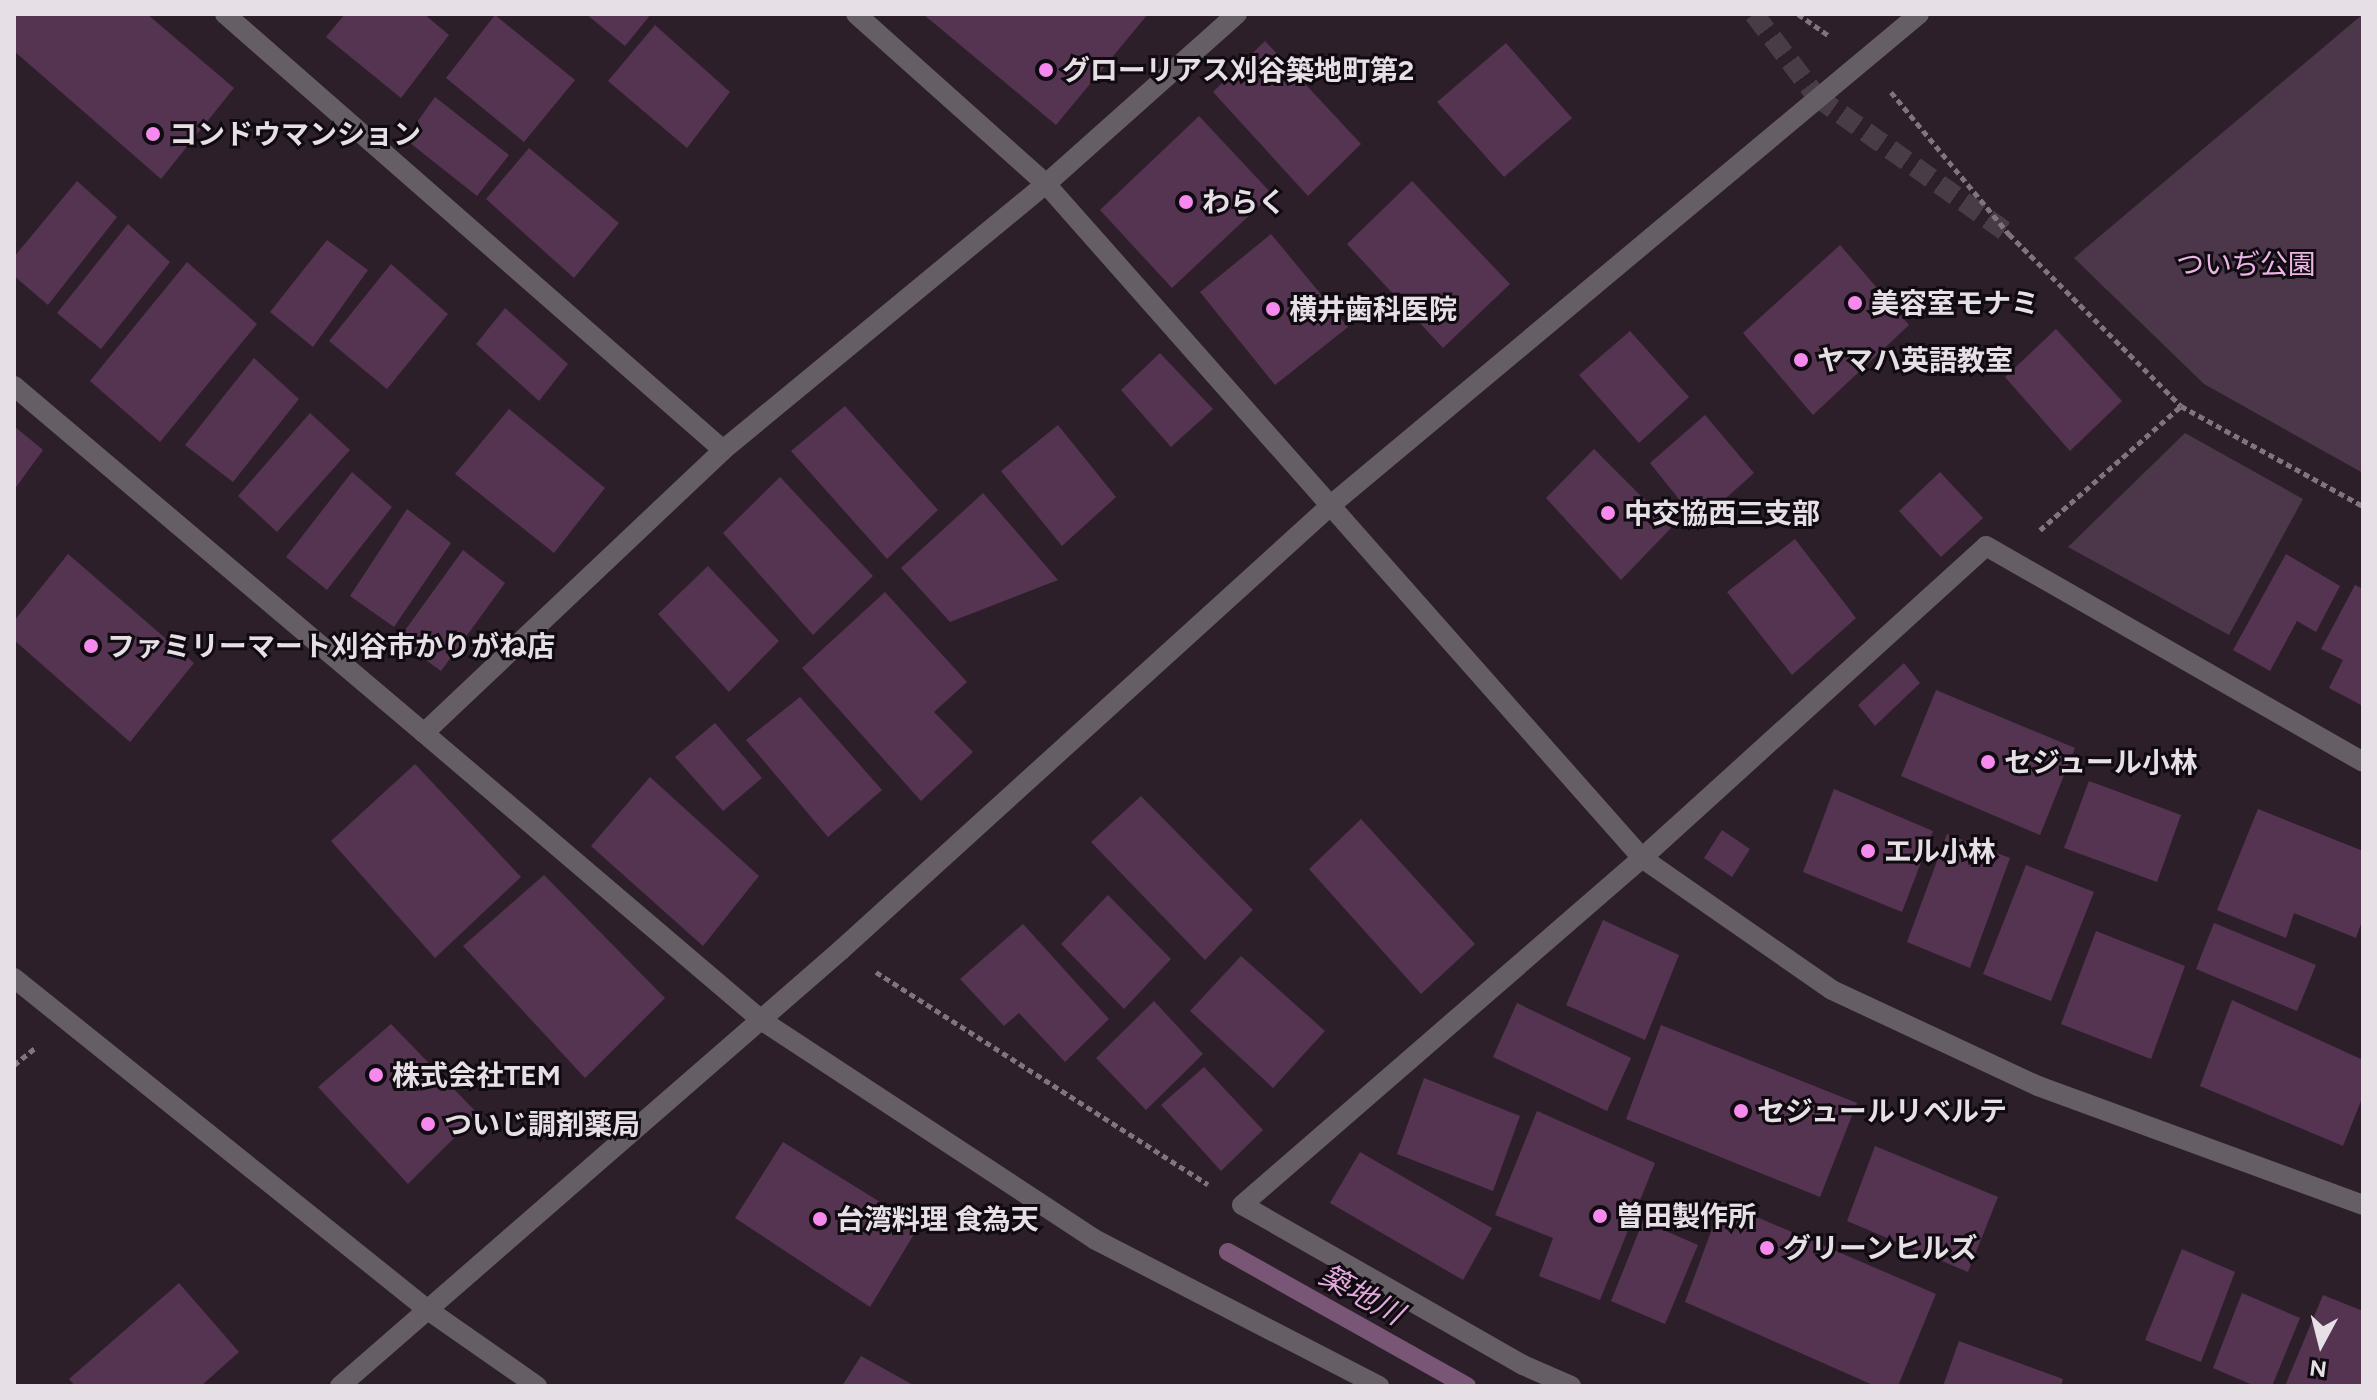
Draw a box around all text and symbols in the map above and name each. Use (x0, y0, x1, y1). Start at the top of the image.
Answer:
place label: グローリアス刈谷築地町第2 (1062, 53, 1414, 87)
marker: グローリアス刈谷築地町第2 (1037, 61, 1055, 79)
place label: コンドウマンション (169, 117, 421, 151)
marker: コンドウマンション (144, 125, 162, 143)
place label: わらく (1202, 185, 1286, 219)
marker: わらく (1177, 193, 1195, 211)
park label: ついぢ公園 (2176, 247, 2316, 281)
place label: 美容室モナミ (1871, 286, 2039, 320)
place label: 横井歯科医院 (1289, 292, 1457, 326)
marker: 美容室モナミ (1846, 294, 1864, 312)
marker: 横井歯科医院 (1264, 300, 1282, 318)
place label: ヤマハ英語教室 (1817, 343, 2013, 377)
marker: ヤマハ英語教室 (1792, 351, 1810, 369)
place label: 中交協西三支部 (1624, 496, 1820, 530)
marker: 中交協西三支部 (1599, 504, 1617, 522)
place label: ファミリーマート刈谷市かりがね店 (107, 629, 555, 663)
marker: ファミリーマート刈谷市かりがね店 (82, 637, 100, 655)
place label: セジュール小林 (2004, 745, 2200, 779)
marker: セジュール小林 (1979, 753, 1997, 771)
place label: エル小林 (1884, 834, 1996, 868)
marker: エル小林 (1859, 842, 1877, 860)
place label: 株式会社TEM (392, 1058, 561, 1092)
marker: 株式会社TEM (367, 1066, 385, 1084)
place label: セジュールリベルテ (1757, 1094, 2009, 1128)
marker: セジュールリベルテ (1732, 1102, 1750, 1120)
place label: ついじ調剤薬局 (444, 1107, 640, 1141)
marker: ついじ調剤薬局 (419, 1115, 437, 1133)
place label: 曽田製作所 (1616, 1199, 1756, 1233)
place label: 台湾料理 食為天 (836, 1202, 1039, 1236)
marker: 曽田製作所 (1591, 1207, 1609, 1225)
marker: 台湾料理 食為天 (811, 1210, 829, 1228)
place label: グリーンヒルズ (1783, 1231, 1979, 1265)
marker: グリーンヒルズ (1758, 1239, 1776, 1257)
water label: 築地川 (1313, 1257, 1409, 1333)
north arrow (2281, 1304, 2361, 1384)
text: N (2308, 1354, 2328, 1383)

